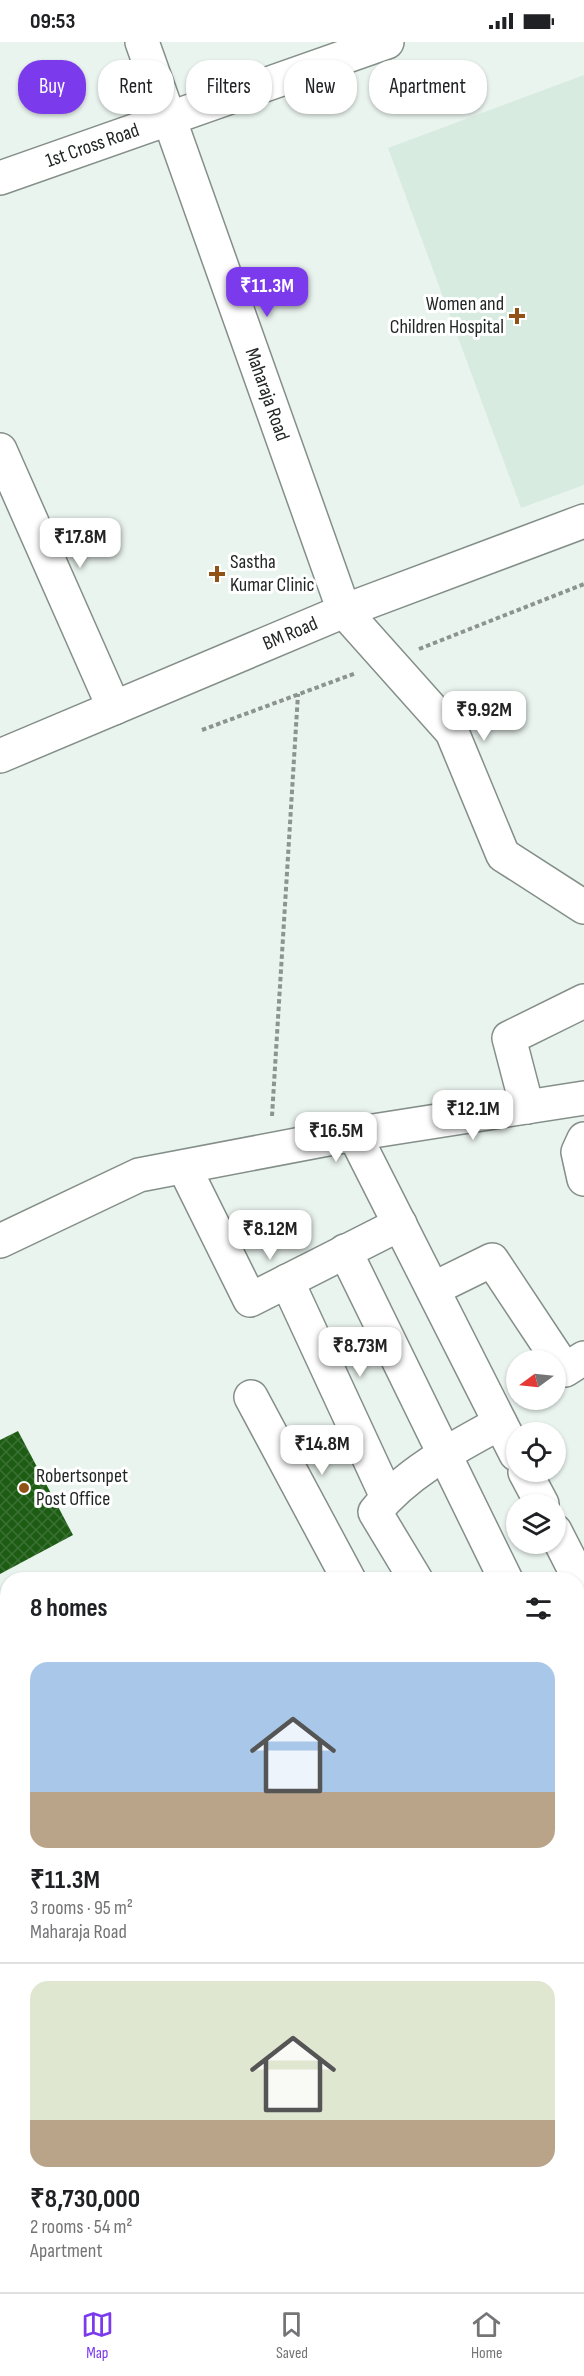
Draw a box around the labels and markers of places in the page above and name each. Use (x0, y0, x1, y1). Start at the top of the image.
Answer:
pin: ₹11.3M (218, 267, 316, 318)
place label: Women and Children Hospital (390, 292, 504, 339)
marker: Women and Children Hospital (508, 307, 526, 325)
pin: ₹17.8M (31, 518, 129, 569)
place label: Sastha Kumar Clinic (230, 550, 314, 597)
marker: Sastha Kumar Clinic (208, 565, 226, 583)
pin: ₹9.92M (435, 691, 533, 742)
pin: ₹12.1M (424, 1090, 522, 1141)
pin: ₹16.5M (287, 1112, 385, 1163)
pin: ₹8.12M (221, 1210, 319, 1261)
pin: ₹8.73M (311, 1327, 409, 1378)
pin: ₹14.8M (273, 1425, 371, 1476)
place label: Robertsonpet Post Office (36, 1464, 128, 1511)
marker: Robertsonpet Post Office (17, 1481, 31, 1495)

